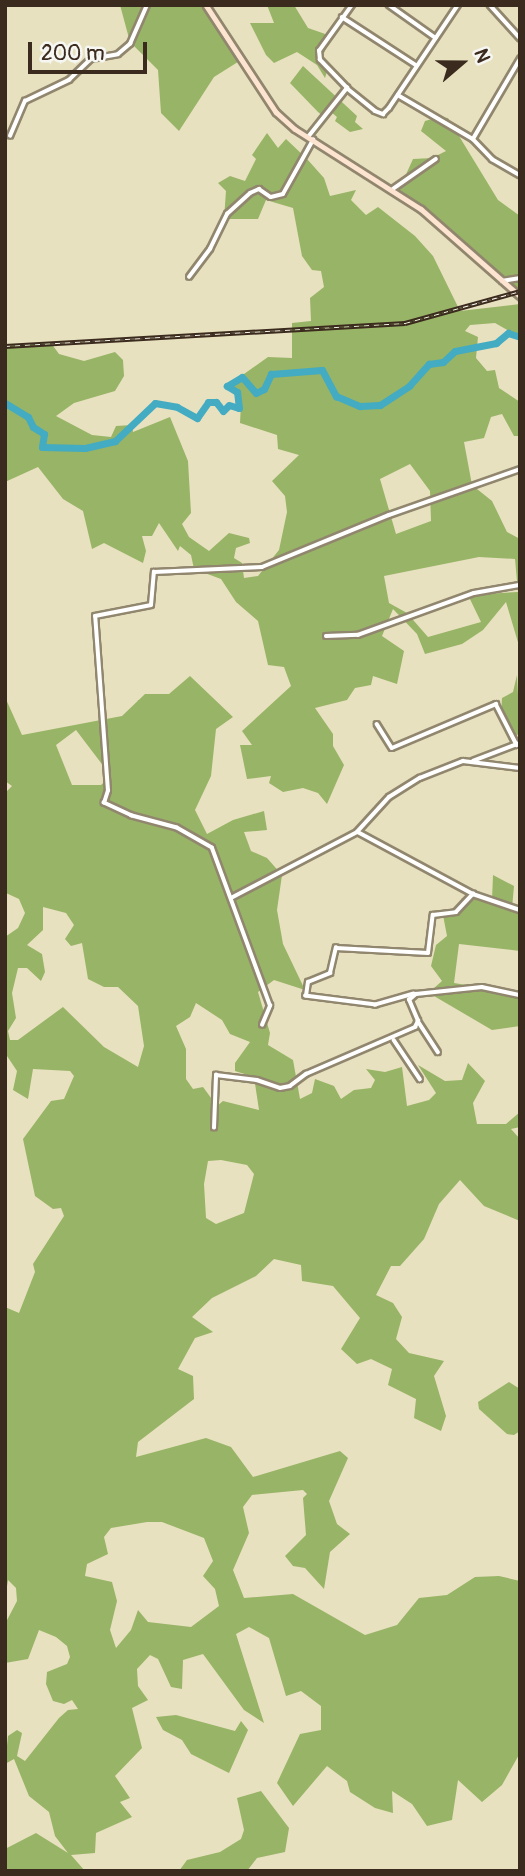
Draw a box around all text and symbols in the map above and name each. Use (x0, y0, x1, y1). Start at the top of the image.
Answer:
scale bar (32, 28, 150, 72)
north arrow (427, 28, 497, 98)
text: 200 m (41, 40, 105, 67)
text: N (468, 46, 495, 66)

